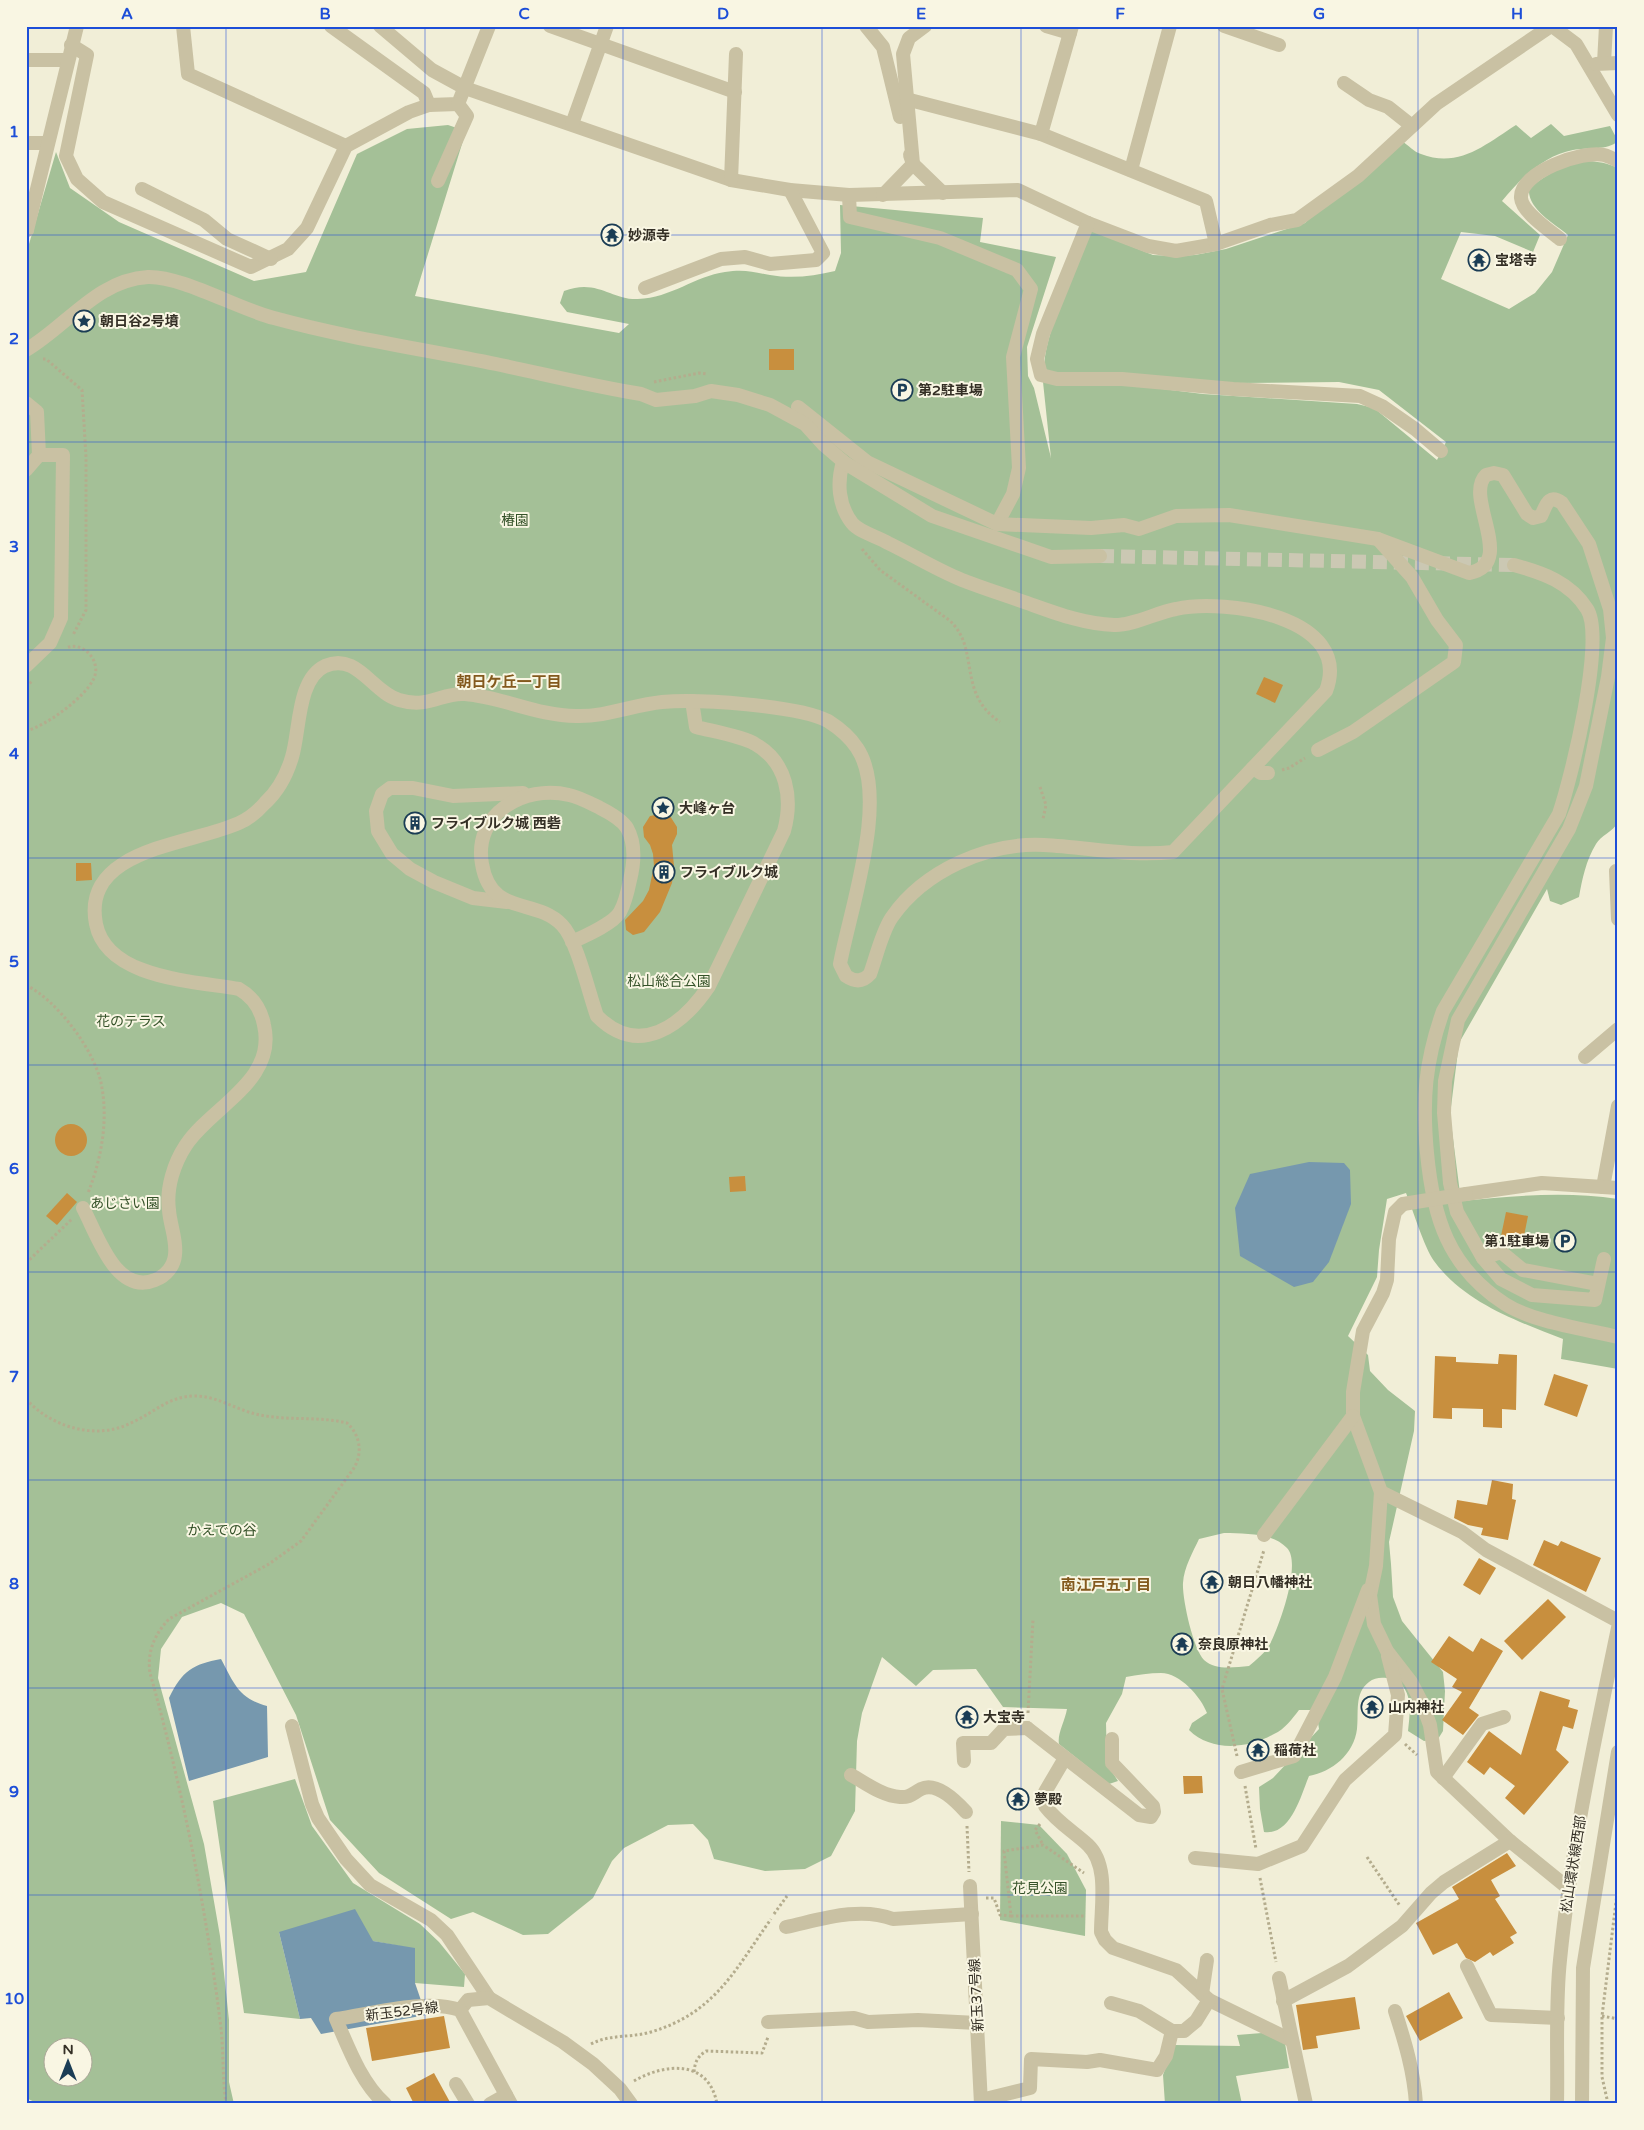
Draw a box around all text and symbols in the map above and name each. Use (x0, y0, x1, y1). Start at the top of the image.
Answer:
text: A (121, 4, 133, 24)
text: B (319, 4, 331, 24)
text: C (518, 4, 530, 24)
text: D (717, 4, 729, 24)
text: E (916, 4, 926, 24)
text: F (1115, 4, 1125, 24)
text: G (1313, 4, 1325, 24)
text: H (1511, 4, 1523, 24)
text: 1 (9, 122, 19, 142)
temple icon: 妙源寺 (600, 223, 624, 247)
place label: 妙源寺 (628, 227, 670, 244)
temple icon: 宝塔寺 (1467, 248, 1491, 272)
place label: 宝塔寺 (1495, 252, 1537, 269)
place icon: 朝日谷2号墳 (72, 309, 96, 333)
place label: 朝日谷2号墳 (100, 313, 179, 330)
text: 2 (9, 329, 19, 349)
parking icon: 第2駐車場 (890, 378, 914, 402)
place label: 第2駐車場 (918, 382, 983, 399)
park label: 椿園 (501, 512, 529, 529)
text: 3 (9, 537, 19, 557)
district label: 朝日ケ丘一丁目 (456, 673, 562, 691)
text: 4 (9, 744, 19, 764)
place icon: 大峰ヶ台 (651, 796, 675, 820)
place label: 大峰ヶ台 (679, 800, 735, 817)
building icon: フライブルク城 西砦 (403, 811, 427, 835)
place label: フライブルク城 西砦 (431, 815, 561, 832)
building icon: フライブルク城 (652, 860, 676, 884)
place label: フライブルク城 (680, 864, 778, 881)
text: 5 (9, 952, 19, 972)
park label: 松山総合公園 (627, 973, 711, 990)
park label: 花のテラス (96, 1013, 166, 1030)
text: 6 (9, 1159, 19, 1179)
park label: あじさい園 (90, 1195, 160, 1212)
parking icon: 第1駐車場 (1553, 1229, 1577, 1253)
place label: 第1駐車場 (1484, 1233, 1549, 1250)
text: 7 (9, 1367, 19, 1387)
park label: かえでの谷 (187, 1522, 257, 1539)
temple icon: 朝日八幡神社 (1200, 1570, 1224, 1594)
text: 8 (9, 1574, 19, 1594)
place label: 朝日八幡神社 (1228, 1574, 1312, 1591)
district label: 南江戸五丁目 (1061, 1576, 1151, 1594)
temple icon: 奈良原神社 (1170, 1632, 1194, 1656)
place label: 奈良原神社 (1198, 1636, 1268, 1653)
temple icon: 山内神社 (1360, 1695, 1384, 1719)
place label: 山内神社 (1388, 1699, 1444, 1716)
temple icon: 大宝寺 (955, 1705, 979, 1729)
place label: 大宝寺 (983, 1709, 1025, 1726)
temple icon: 稲荷社 (1246, 1738, 1270, 1762)
place label: 稲荷社 (1274, 1742, 1316, 1759)
text: 9 (9, 1782, 19, 1802)
temple icon: 夢殿 (1006, 1787, 1030, 1811)
place label: 夢殿 (1034, 1791, 1062, 1808)
street label: 松山環状線西部 (1557, 1814, 1590, 1914)
park label: 花見公園 (1012, 1880, 1068, 1897)
street label: 新玉37号線 (966, 1958, 987, 2032)
text: 10 (4, 1989, 24, 2009)
street label: 新玉52号線 (365, 1999, 440, 2024)
north arrow (42, 2038, 92, 2088)
text: N (62, 2041, 74, 2058)

